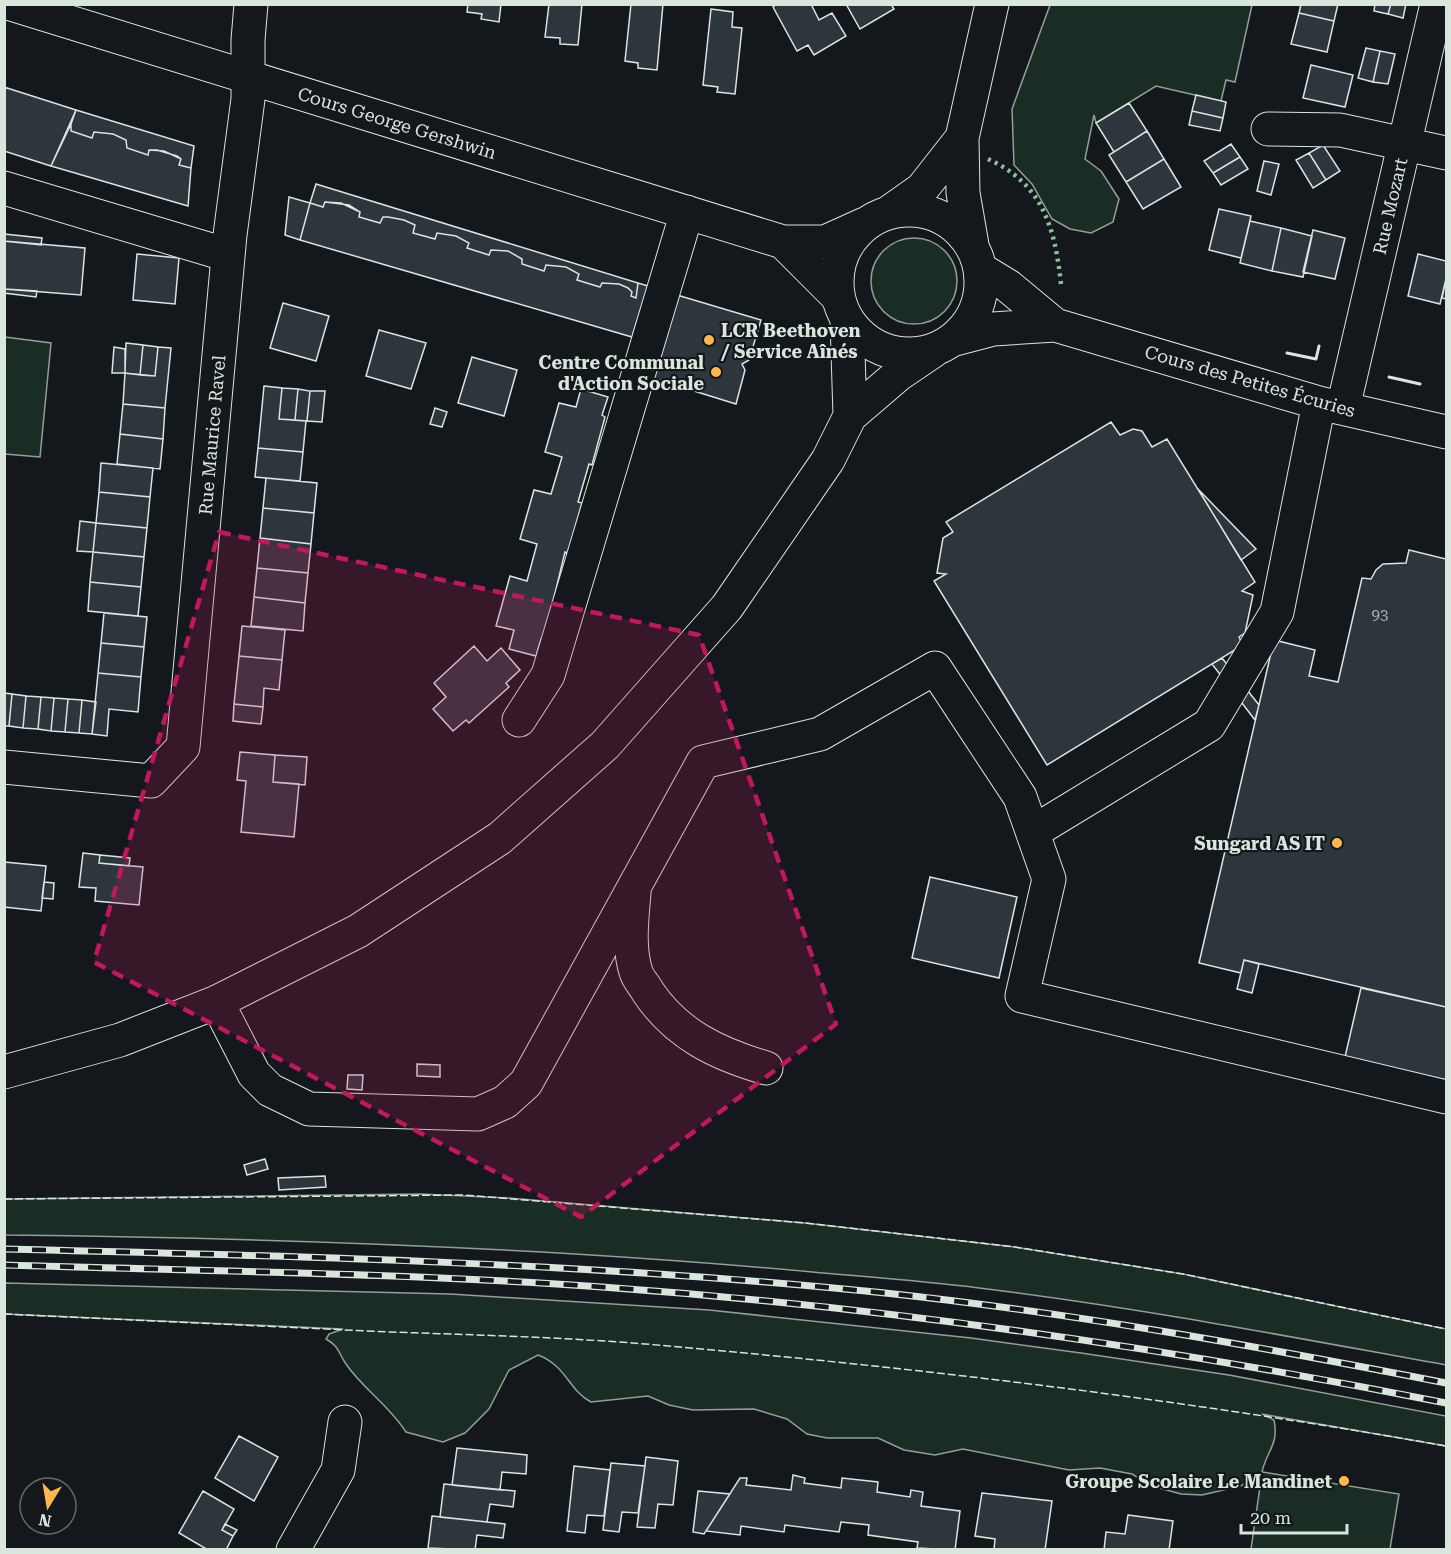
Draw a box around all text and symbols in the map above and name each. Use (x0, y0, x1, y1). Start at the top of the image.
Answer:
street label: Cours George Gershwin (295, 83, 499, 163)
street label: Rue Mozart (1369, 155, 1411, 256)
place label: LCR Beethoven / Service Aînés (720, 320, 861, 362)
marker: LCR Beethoven / Service Aînés (702, 333, 716, 347)
street label: Cours des Petites Écuries (1142, 341, 1358, 421)
place label: Centre Communal d'Action Sociale (539, 352, 704, 394)
street label: Rue Maurice Ravel (195, 354, 229, 516)
marker: Centre Communal d'Action Sociale (709, 365, 723, 379)
house number: 93 (1372, 606, 1388, 624)
place label: Sungard AS IT (1194, 833, 1325, 854)
marker: Sungard AS IT (1330, 836, 1344, 850)
place label: Groupe Scolaire Le Mandinet (1065, 1471, 1332, 1492)
marker: Groupe Scolaire Le Mandinet (1337, 1474, 1351, 1488)
north arrow (18, 1476, 78, 1536)
scale bar (1241, 1497, 1348, 1535)
text: 20 m (1250, 1507, 1291, 1528)
text: N (37, 1510, 53, 1531)

